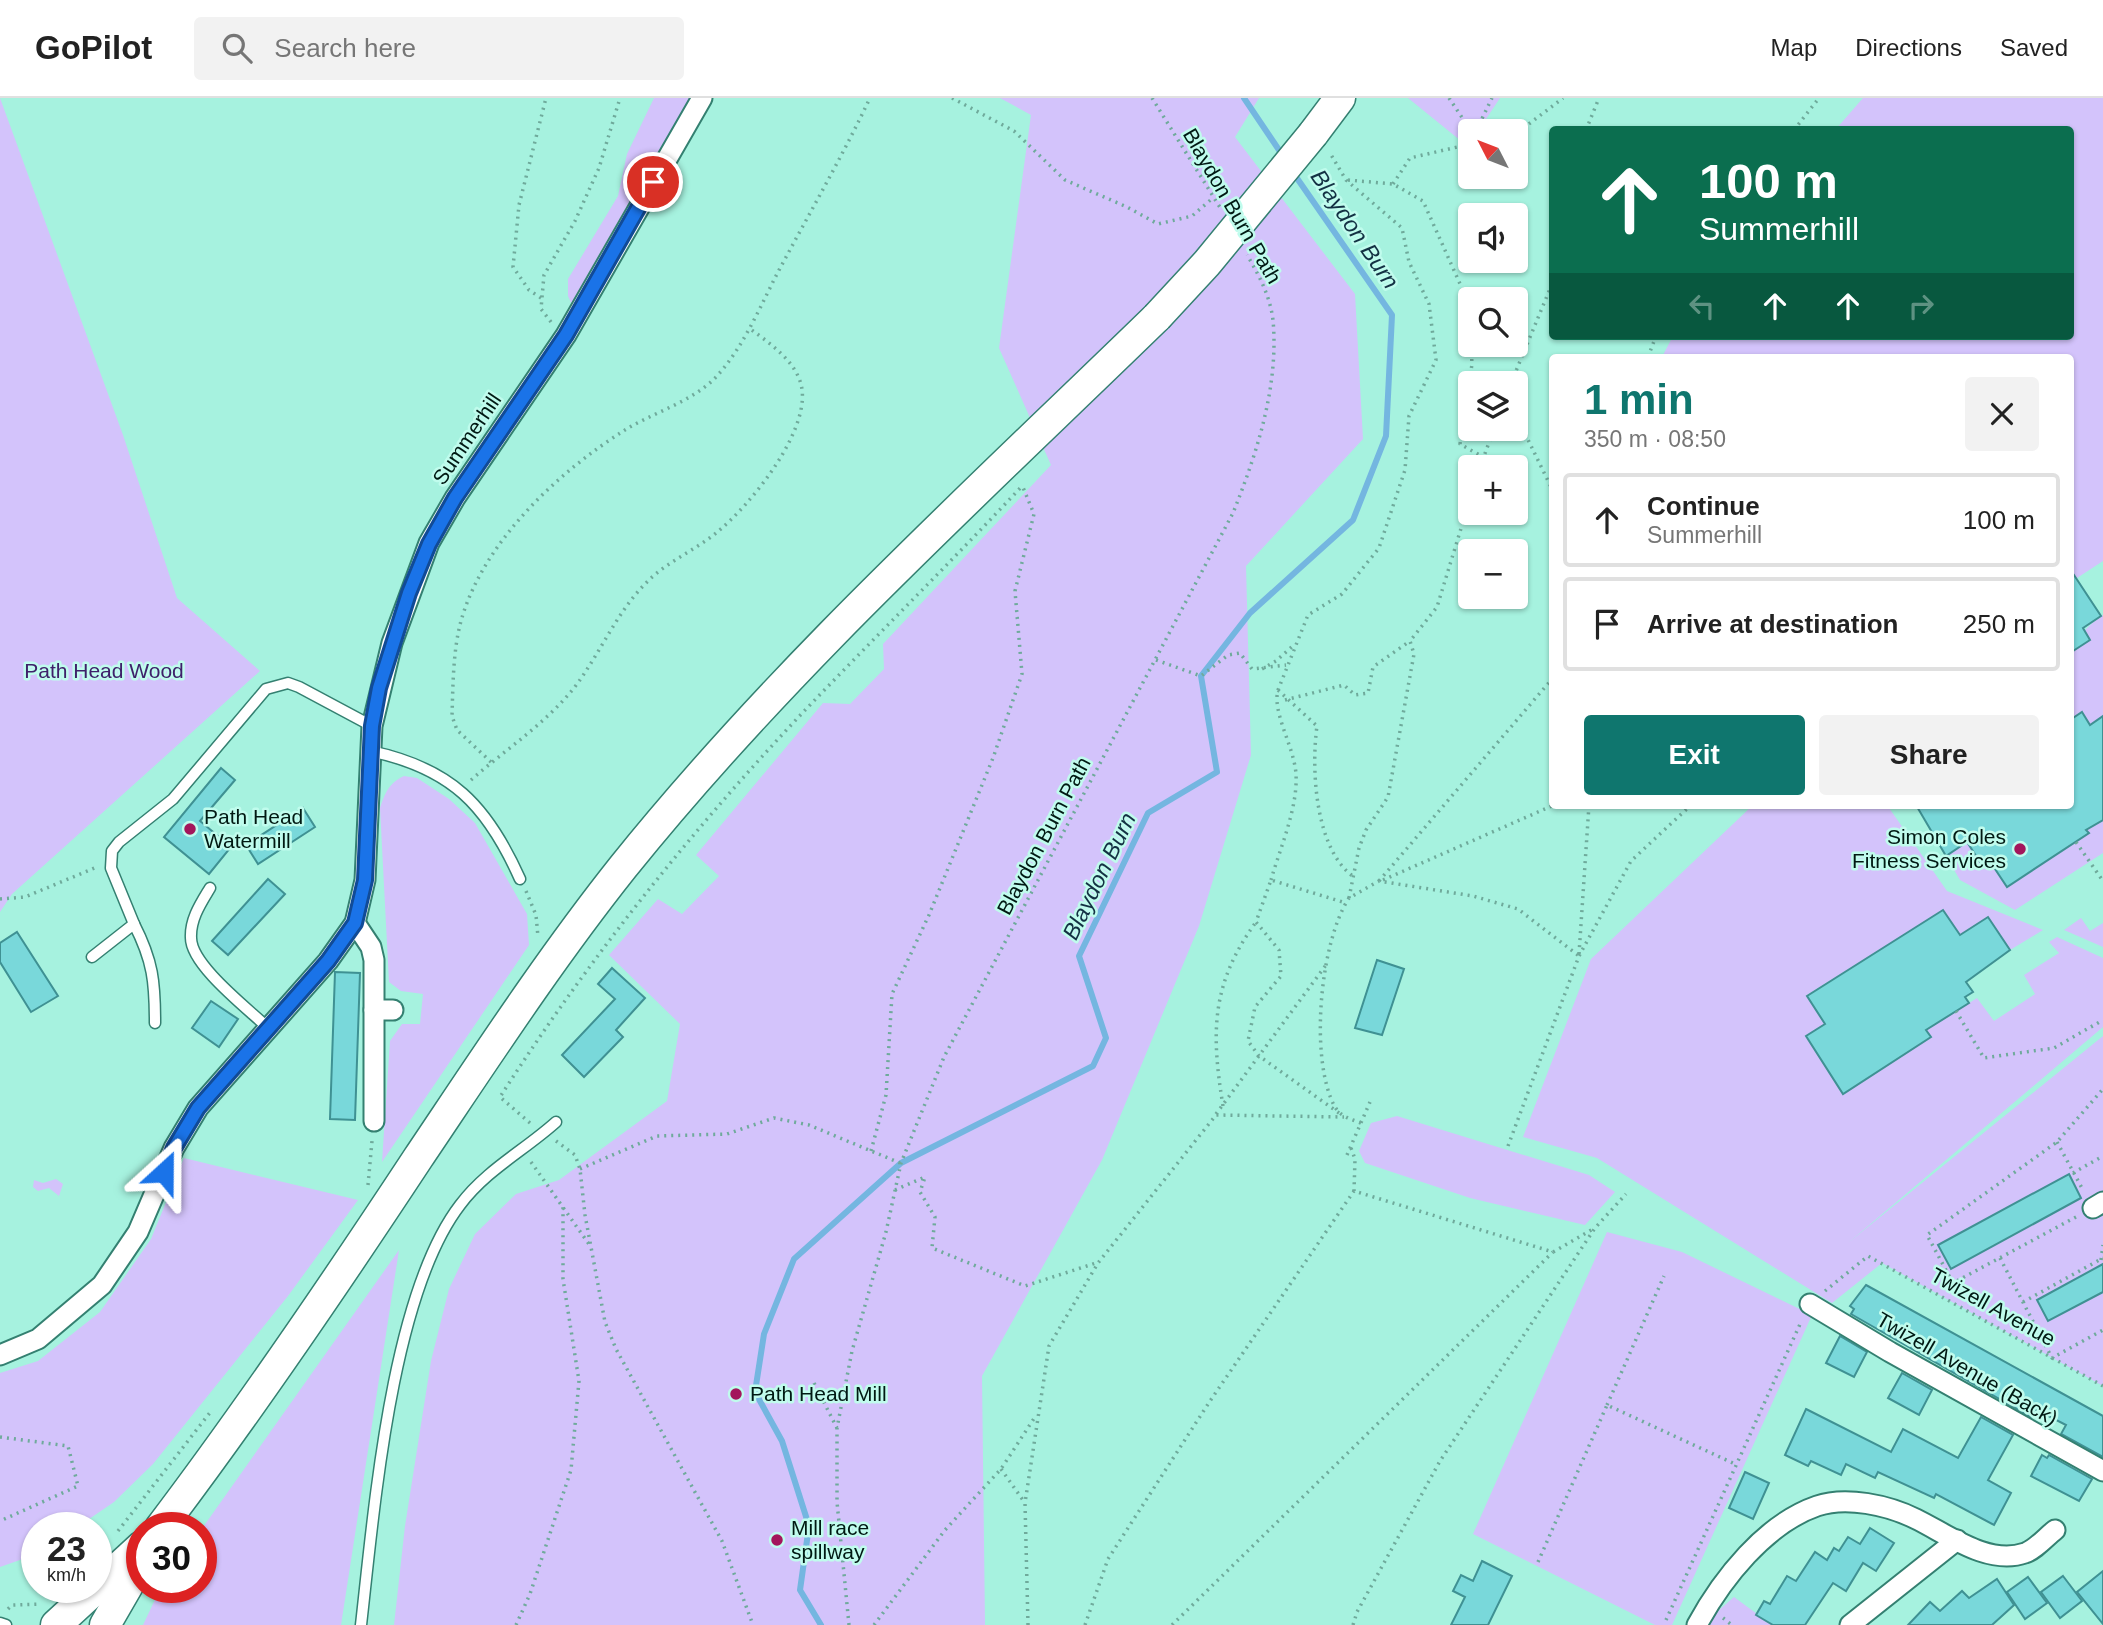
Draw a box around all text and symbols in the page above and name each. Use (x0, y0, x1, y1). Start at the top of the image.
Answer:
search box (194, 17, 684, 80)
text: GoPilot (35, 29, 152, 66)
icon: search (218, 29, 256, 67)
text: Search here (274, 33, 416, 63)
text: Map (1771, 34, 1817, 61)
text: Directions (1855, 34, 1962, 61)
text: Saved (2000, 34, 2068, 61)
north arrow (1458, 119, 1528, 189)
map controls (1458, 119, 1528, 609)
street label: Blaydon Burn Path (1179, 124, 1286, 287)
pin (623, 152, 683, 212)
icon: ahead (1584, 154, 1675, 245)
text: 100 m (1699, 154, 1838, 208)
icon: arrive (634, 163, 672, 201)
water label: Blaydon Burn (1306, 164, 1404, 294)
button: sound (1458, 203, 1528, 273)
text: Summerhill (1699, 211, 1859, 247)
button: search (1458, 287, 1528, 357)
icon: left (1683, 287, 1721, 325)
icon: ahead (1756, 287, 1794, 325)
icon: ahead (1829, 287, 1867, 325)
icon: right (1902, 287, 1940, 325)
button: layers (1458, 371, 1528, 441)
text: 1 min (1584, 376, 1694, 423)
button: close (1965, 377, 2039, 451)
street label: Summerhill (428, 389, 505, 489)
text: 350 m · 08:50 (1584, 426, 1726, 452)
button: + (1458, 455, 1528, 525)
text: Continue (1647, 491, 1760, 521)
icon: ahead (1588, 501, 1626, 539)
text: 100 m (1963, 505, 2035, 535)
text: Summerhill (1647, 522, 1762, 548)
button: − (1458, 539, 1528, 609)
icon: arrive (1588, 605, 1626, 643)
text: Arrive at destination (1647, 609, 1898, 639)
text: 250 m (1963, 609, 2035, 639)
park label: Path Head Wood (24, 659, 184, 682)
button: Exit (1584, 715, 1805, 795)
button: Share (1819, 715, 2039, 795)
street label: Blaydon Burn Path (992, 753, 1095, 918)
place label: Path Head Watermill (204, 805, 303, 852)
water label: Blaydon Burn (1057, 808, 1141, 944)
marker: Path Head Watermill (182, 821, 198, 837)
place label: Simon Coles Fitness Services (1852, 825, 2006, 872)
marker: Simon Coles Fitness Services (2012, 841, 2028, 857)
position arrow (127, 1135, 201, 1209)
street label: Twizell Avenue (1927, 1263, 2059, 1350)
street label: Twizell Avenue (Back) (1873, 1307, 2062, 1430)
place label: Path Head Mill (750, 1382, 887, 1405)
marker: Path Head Mill (728, 1386, 744, 1402)
speed limit sign: 30 (126, 1512, 217, 1603)
place label: Mill race spillway (791, 1516, 869, 1563)
text: 23 (47, 1529, 86, 1568)
marker: Mill race spillway (769, 1532, 785, 1548)
text: km/h (47, 1565, 86, 1585)

